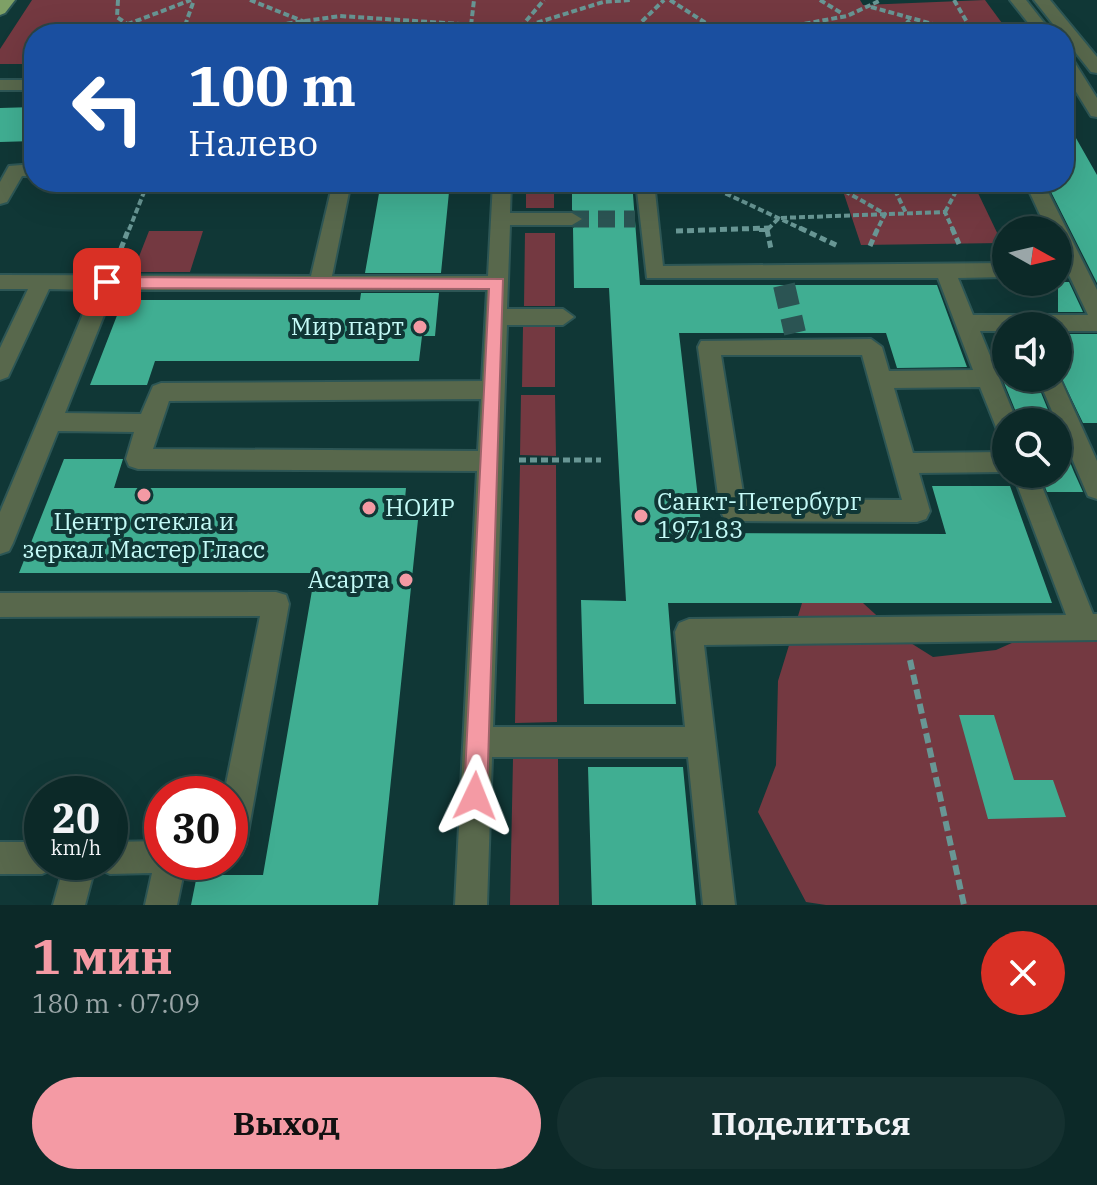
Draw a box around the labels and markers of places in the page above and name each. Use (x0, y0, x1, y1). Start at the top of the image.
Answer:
pin (73, 248, 141, 316)
place label: Мир парт (291, 310, 404, 342)
marker: Мир парт (411, 318, 429, 336)
place label: Санкт-Петербург 197183 (657, 485, 861, 545)
marker: Центр стекла и зеркал Мастер Гласс (135, 486, 153, 504)
place label: НОИР (385, 491, 455, 523)
marker: НОИР (360, 499, 378, 517)
place label: Центр стекла и зеркал Мастер Гласс (23, 505, 265, 565)
marker: Санкт-Петербург 197183 (632, 507, 650, 525)
place label: Асарта (308, 563, 390, 595)
marker: Асарта (397, 571, 415, 589)

